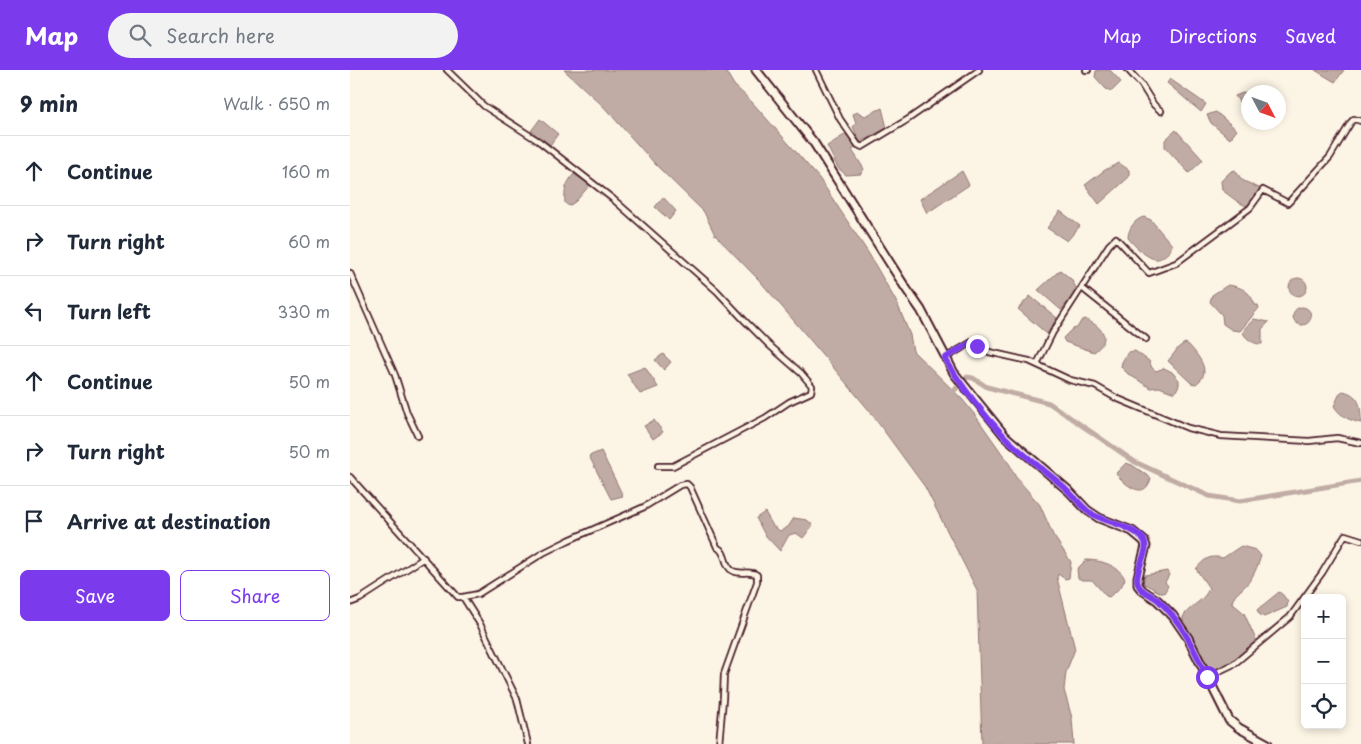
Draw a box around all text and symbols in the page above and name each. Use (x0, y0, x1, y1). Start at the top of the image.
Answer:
search box (108, 13, 458, 58)
text: Map (25, 17, 78, 53)
icon: search (126, 21, 154, 49)
text: Search here (166, 21, 275, 49)
text: Map (1103, 22, 1141, 49)
text: Directions (1169, 22, 1257, 49)
text: Saved (1285, 22, 1336, 49)
north arrow (1241, 85, 1286, 130)
text: 9 min (20, 87, 78, 119)
text: Walk · 650 m (223, 91, 330, 115)
icon: ahead (20, 157, 48, 185)
text: Continue (67, 157, 153, 185)
text: 160 m (282, 159, 330, 183)
icon: right (20, 227, 48, 255)
text: Turn right (67, 227, 165, 255)
text: 60 m (288, 229, 330, 253)
icon: left (20, 297, 48, 325)
text: Turn left (67, 297, 151, 325)
text: 330 m (277, 299, 330, 323)
route end (966, 335, 989, 358)
icon: ahead (20, 367, 48, 395)
text: Continue (67, 367, 153, 395)
text: 50 m (289, 369, 330, 393)
icon: right (20, 437, 48, 465)
text: Turn right (67, 437, 165, 465)
text: 50 m (289, 439, 330, 463)
icon: arrive (20, 507, 48, 535)
text: Arrive at destination (67, 507, 271, 535)
button: Save (20, 570, 170, 621)
button: Share (180, 570, 330, 621)
map controls (1301, 594, 1346, 729)
button: + (1301, 594, 1346, 639)
button: − (1301, 639, 1346, 684)
route start (1196, 666, 1219, 689)
button: locate (1301, 684, 1346, 729)

